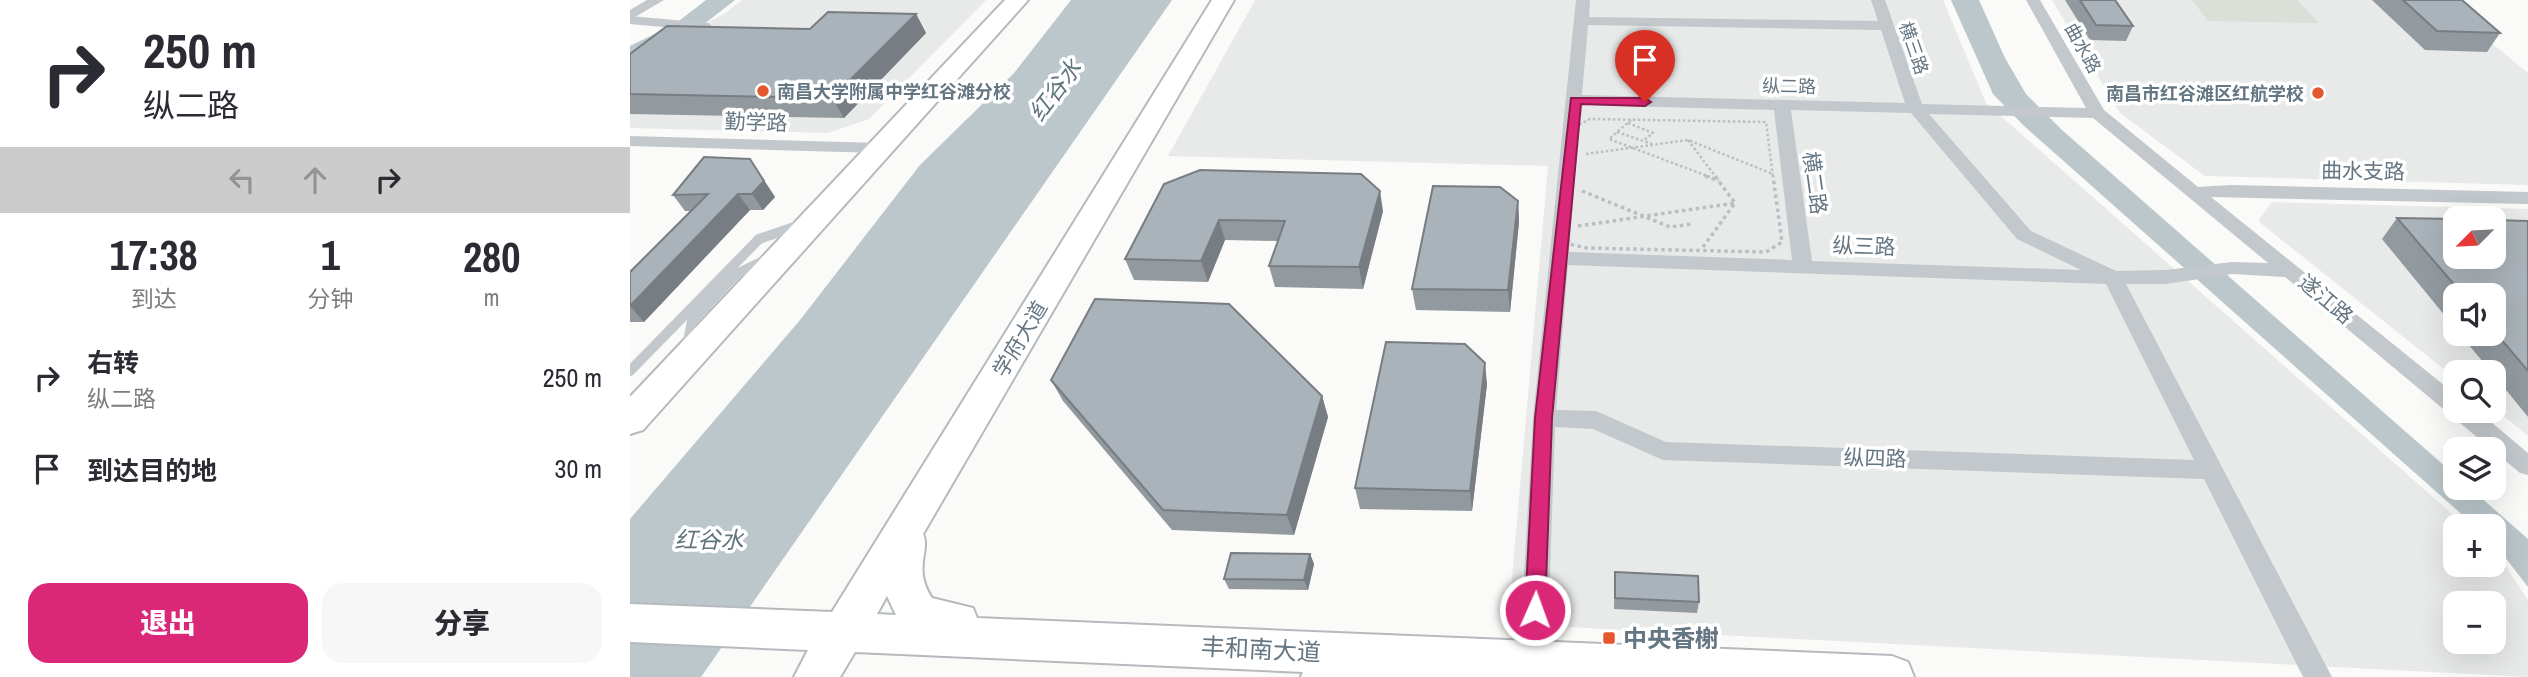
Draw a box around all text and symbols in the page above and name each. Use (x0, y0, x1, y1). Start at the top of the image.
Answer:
text: 250 m (143, 17, 257, 83)
street label: 横三路 (1893, 18, 1935, 78)
street label: 曲水路 (2059, 18, 2107, 78)
icon: right (28, 28, 119, 119)
pin (1615, 30, 1675, 102)
icon: arrive (1626, 41, 1664, 79)
water label: 红谷水 (1022, 52, 1089, 127)
street label: 纵二路 (1762, 73, 1816, 99)
place label: 南昌大学附属中学红谷滩分校 (777, 79, 1011, 104)
place label: 南昌市红谷滩区红航学校 (2106, 81, 2304, 106)
marker: 南昌大学附属中学红谷滩分校 (755, 83, 771, 99)
text: 纵二路 (143, 84, 239, 127)
marker: 南昌市红谷滩区红航学校 (2310, 85, 2326, 101)
street label: 勤学路 (724, 106, 788, 138)
street label: 横二路 (1796, 150, 1834, 216)
street label: 曲水支路 (2321, 156, 2405, 186)
icon: left (223, 161, 261, 199)
icon: ahead (296, 161, 334, 199)
icon: right (369, 161, 407, 199)
north arrow (2443, 206, 2506, 270)
map controls (2443, 206, 2506, 654)
text: 17:38 (110, 227, 198, 283)
text: 1 (321, 227, 340, 283)
text: 280 (463, 229, 520, 285)
street label: 纵三路 (1832, 230, 1896, 262)
street label: 遂江路 (2293, 268, 2359, 330)
text: m (484, 282, 500, 313)
text: 到达 (131, 283, 177, 314)
text: 分钟 (307, 283, 353, 314)
button: sound (2443, 283, 2506, 346)
street label: 学府大道 (986, 296, 1054, 382)
text: 右转 (87, 345, 139, 380)
icon: right (28, 359, 66, 397)
text: 250 m (543, 360, 602, 395)
button: search (2443, 360, 2506, 423)
text: 纵二路 (87, 383, 156, 414)
button: layers (2443, 437, 2506, 500)
street label: 纵四路 (1843, 442, 1907, 474)
icon: arrive (28, 450, 66, 488)
text: 30 m (555, 451, 602, 486)
text: 到达目的地 (87, 453, 217, 488)
button: + (2443, 514, 2506, 577)
water label: 红谷水 (675, 524, 745, 555)
position arrow (1498, 573, 1572, 647)
button: 退出 (28, 583, 308, 663)
button: 分享 (322, 583, 602, 663)
button: − (2443, 591, 2506, 654)
place label: 中央香榭 (1623, 622, 1719, 654)
street label: 丰和南大道 (1200, 630, 1322, 668)
marker: 中央香榭 (1601, 630, 1617, 646)

